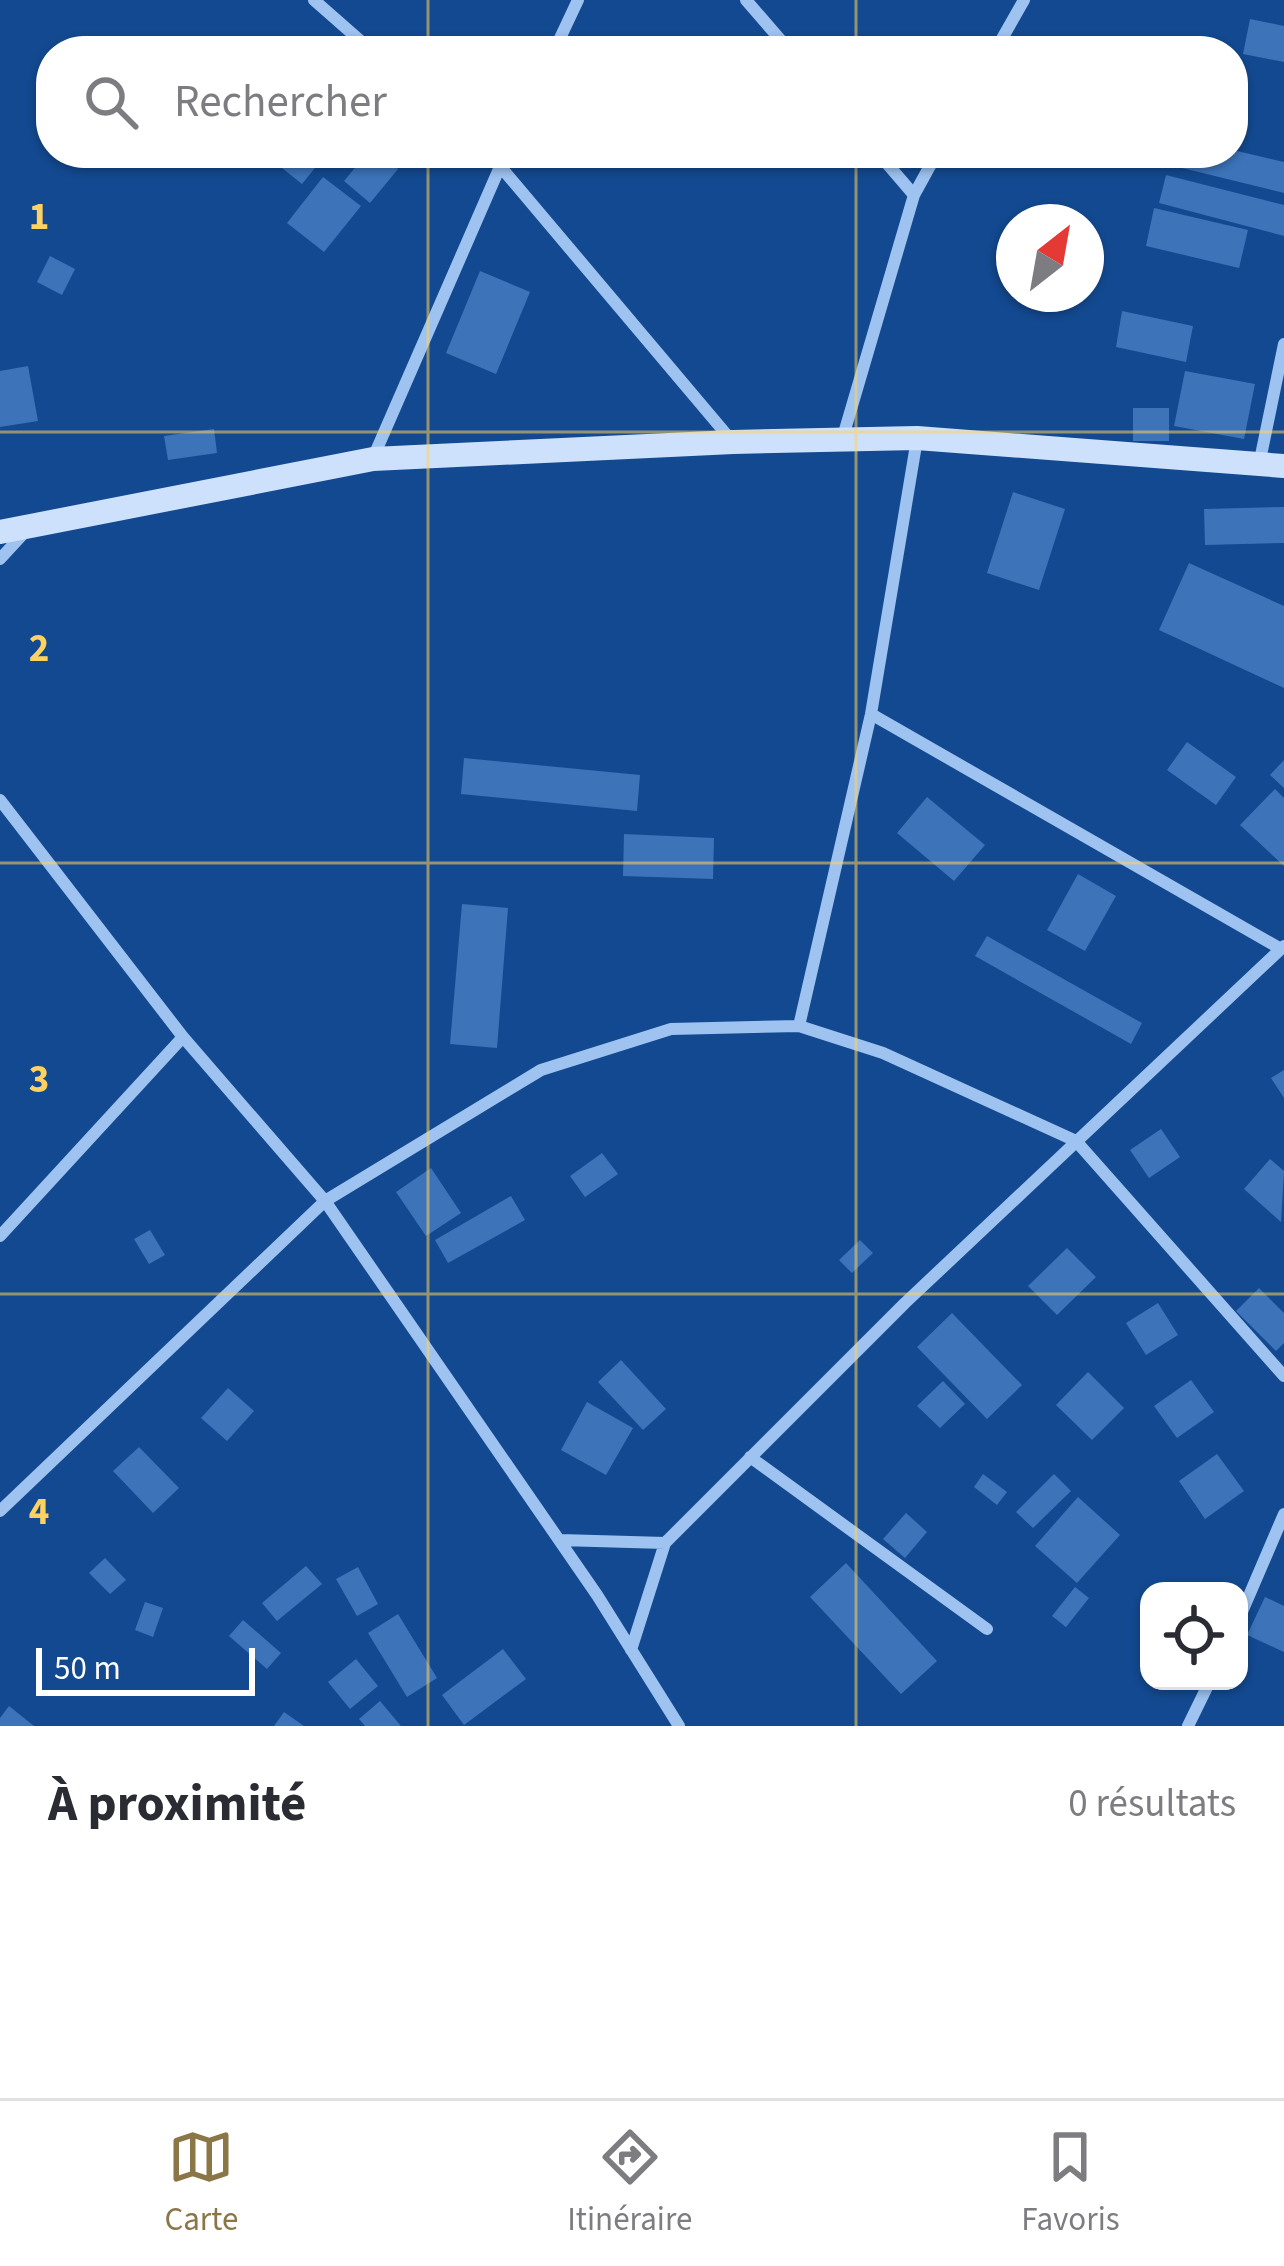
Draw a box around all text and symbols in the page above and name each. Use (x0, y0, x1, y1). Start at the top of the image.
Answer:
search box (36, 36, 1248, 168)
icon: search (78, 69, 144, 135)
text: Rechercher (174, 70, 387, 134)
text: 1 (29, 189, 49, 245)
north arrow (996, 204, 1104, 312)
text: 2 (29, 621, 49, 677)
text: 3 (29, 1052, 49, 1108)
text: 4 (29, 1484, 49, 1540)
map controls (1140, 1582, 1248, 1690)
button: locate (1140, 1582, 1248, 1690)
scale bar (36, 1642, 255, 1695)
text: 50 m (54, 1645, 121, 1692)
text: À proximité (48, 1768, 306, 1840)
text: 0 résultats (1068, 1776, 1236, 1832)
tab: Carte (164, 2124, 238, 2243)
tab: Itinéraire (567, 2124, 692, 2243)
tab: Favoris (1021, 2124, 1120, 2243)

